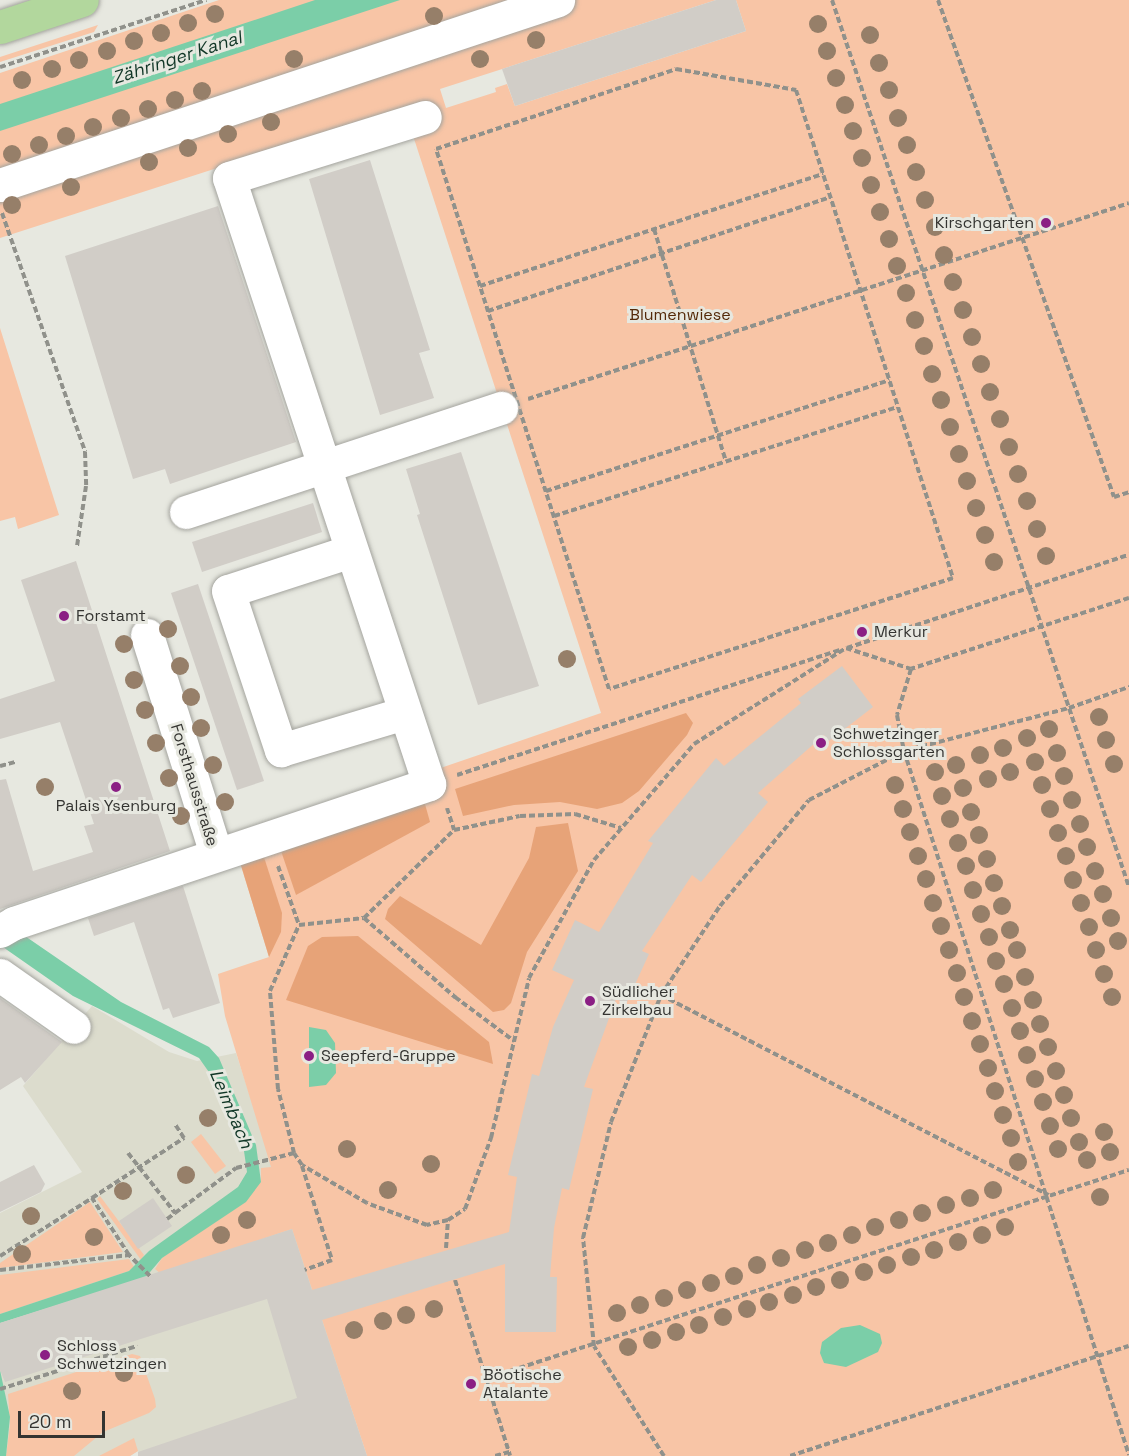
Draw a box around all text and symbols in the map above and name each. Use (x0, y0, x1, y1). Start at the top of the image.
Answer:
water label: Zähringer Kanal (110, 27, 244, 89)
place label: Kirschgarten (935, 213, 1034, 233)
marker: Kirschgarten (1039, 216, 1053, 230)
park label: Blumenwiese (629, 305, 731, 325)
place label: Forstamt (76, 606, 146, 626)
marker: Forstamt (57, 609, 71, 623)
place label: Merkur (874, 622, 928, 642)
marker: Merkur (855, 625, 869, 639)
street label: Forsthausstraße (166, 721, 222, 849)
place label: Schwetzinger Schlossgarten (833, 724, 945, 762)
marker: Schwetzinger Schlossgarten (814, 736, 828, 750)
marker: Palais Ysenburg (109, 780, 123, 794)
place label: Palais Ysenburg (56, 796, 176, 816)
place label: Südlicher Zirkelbau (602, 982, 675, 1020)
marker: Südlicher Zirkelbau (583, 994, 597, 1008)
place label: Seepferd-Gruppe (321, 1046, 456, 1066)
marker: Seepferd-Gruppe (302, 1049, 316, 1063)
water label: Leimbach (205, 1066, 257, 1152)
place label: Schloss Schwetzingen (57, 1336, 167, 1374)
marker: Schloss Schwetzingen (38, 1348, 52, 1362)
place label: Böotische Atalante (483, 1365, 562, 1403)
marker: Böotische Atalante (464, 1377, 478, 1391)
scale bar (21, 1399, 108, 1437)
text: 20 m (29, 1410, 72, 1433)

